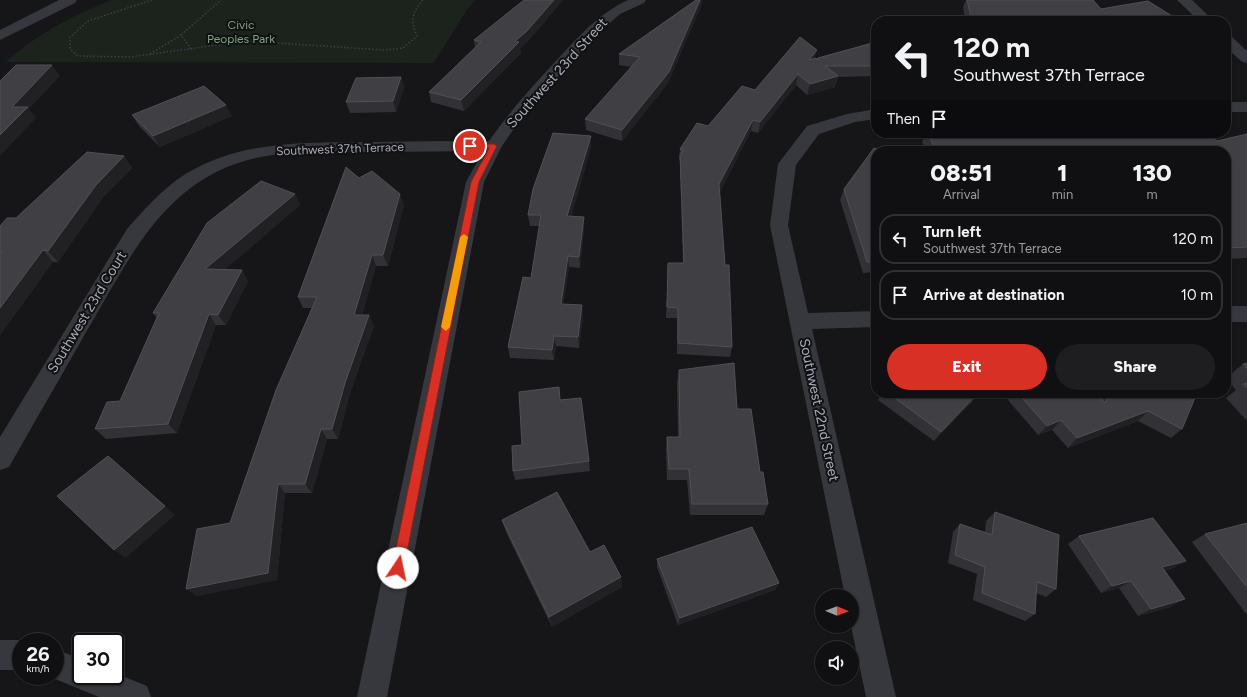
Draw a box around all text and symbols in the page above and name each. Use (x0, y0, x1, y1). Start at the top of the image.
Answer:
street label: Southwest 23rd Street (503, 14, 611, 132)
park label: Civic Peoples Park (207, 18, 275, 46)
text: 120 m (953, 30, 1030, 64)
icon: left (887, 32, 939, 84)
text: Southwest 37th Terrace (953, 64, 1145, 86)
icon: arrive (928, 108, 950, 130)
text: Then (887, 110, 920, 128)
pin (453, 129, 487, 163)
icon: arrive (459, 135, 481, 157)
street label: Southwest 37th Terrace (276, 140, 405, 158)
text: 08:51 (930, 158, 993, 187)
text: 1 (1057, 158, 1068, 187)
text: 130 (1132, 158, 1172, 187)
text: Arrival (943, 187, 980, 202)
text: min (1052, 187, 1073, 202)
text: m (1147, 187, 1158, 202)
text: Turn left (923, 223, 981, 241)
icon: left (889, 228, 911, 250)
text: 120 m (1172, 230, 1213, 248)
text: Southwest 37th Terrace (923, 241, 1062, 256)
street label: Southwest 23rd Court (44, 248, 130, 376)
icon: arrive (889, 284, 911, 306)
text: Arrive at destination (923, 286, 1064, 304)
text: 10 m (1181, 286, 1213, 304)
street label: Southwest 22nd Street (796, 337, 842, 483)
button: Exit (887, 344, 1047, 390)
button: Share (1055, 344, 1215, 390)
position arrow (377, 547, 419, 589)
north arrow (815, 589, 859, 633)
map controls (815, 589, 859, 685)
speed limit sign: 30 (72, 633, 124, 685)
button: sound (815, 641, 859, 685)
text: 26 (26, 642, 50, 666)
text: km/h (27, 662, 49, 675)

